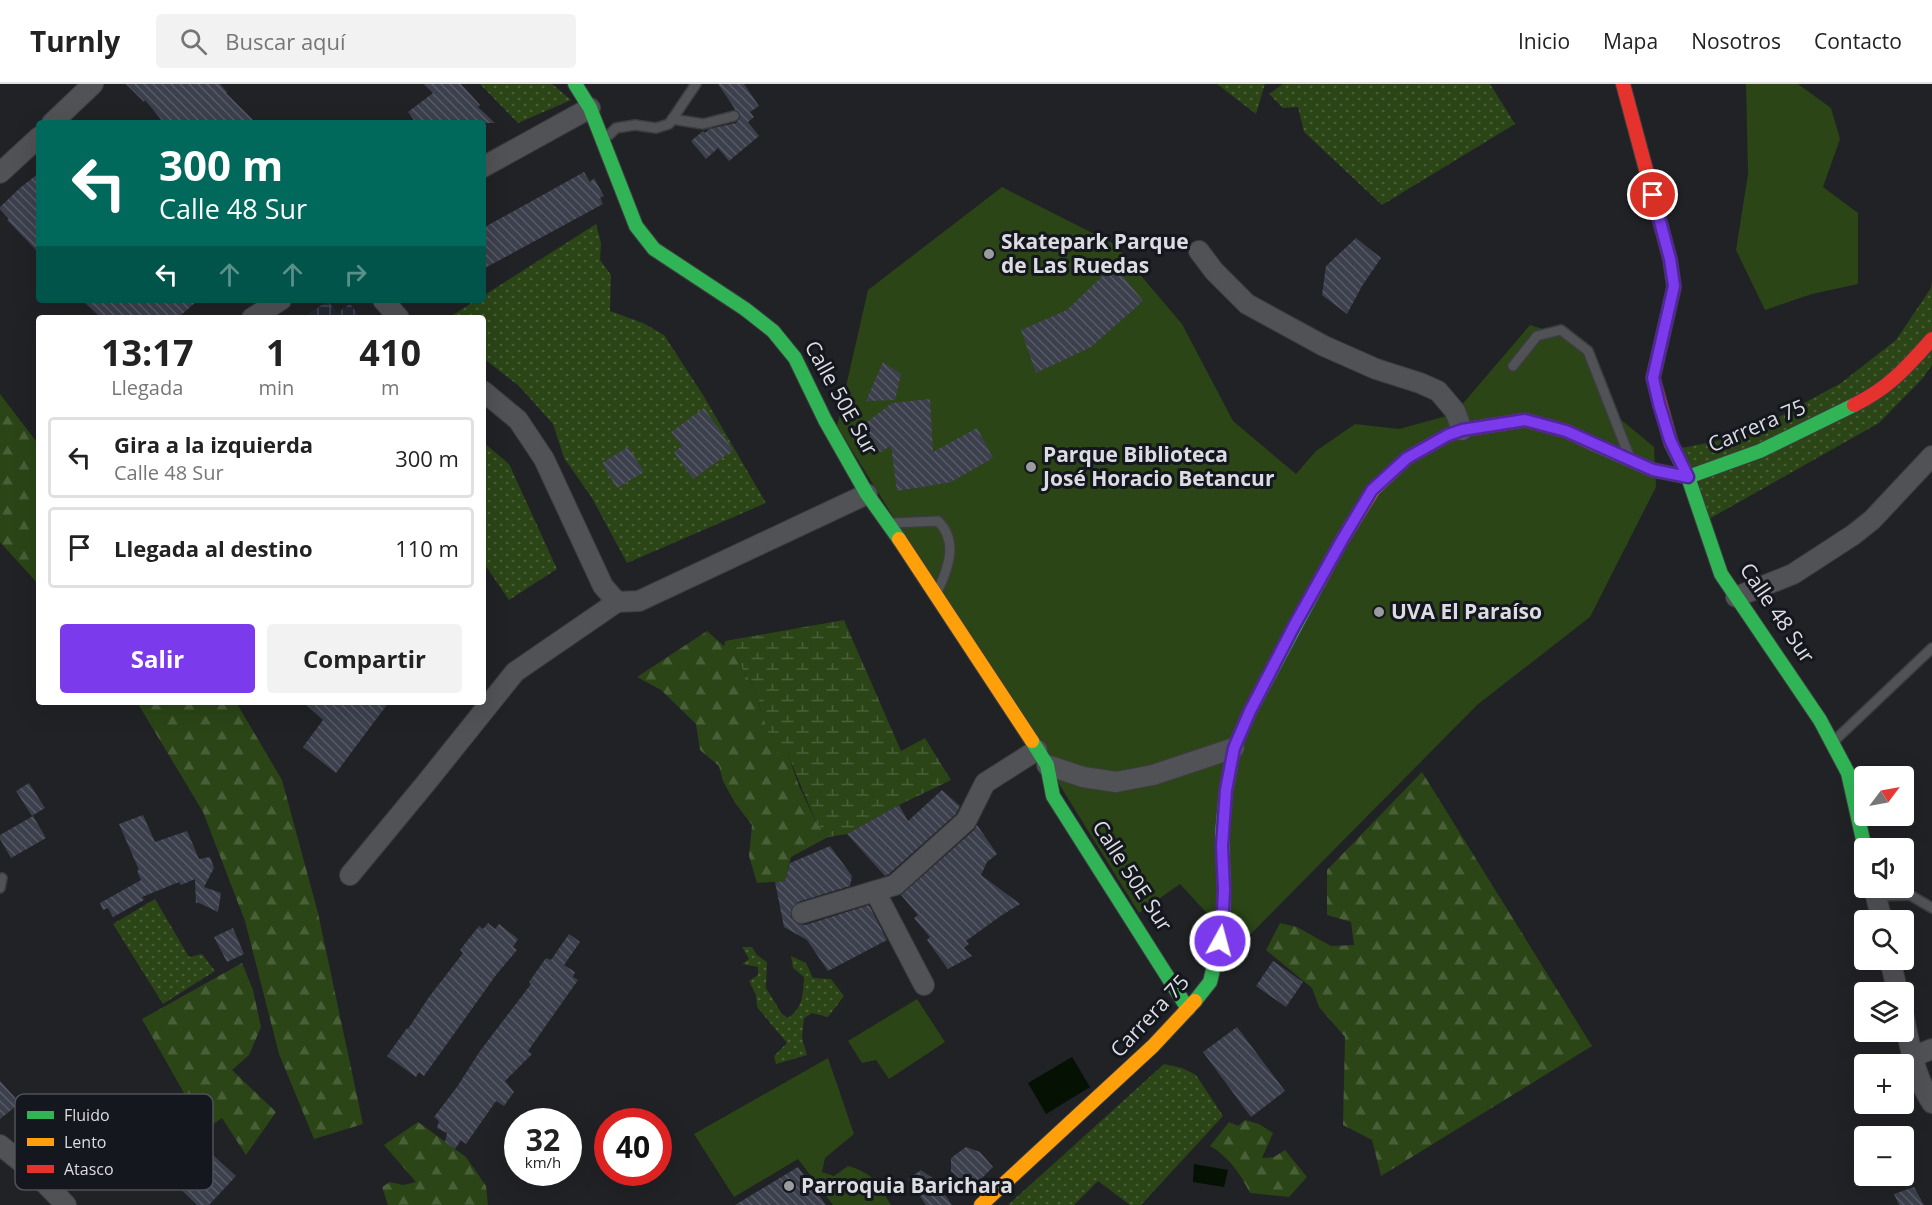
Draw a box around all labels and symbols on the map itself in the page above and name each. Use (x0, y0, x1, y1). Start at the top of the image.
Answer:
pin (1627, 169, 1678, 220)
place label: Skatepark Parque de Las Ruedas (1001, 227, 1189, 279)
marker: Skatepark Parque de Las Ruedas (982, 247, 996, 261)
street label: Calle 50E Sur (799, 335, 885, 460)
street label: Carrera 75 (1703, 392, 1810, 458)
place label: Parque Biblioteca José Horacio Betancur (1041, 440, 1275, 492)
marker: Parque Biblioteca José Horacio Betancur (1024, 460, 1038, 474)
street label: Calle 48 Sur (1734, 557, 1822, 668)
place label: UVA El Paraíso (1391, 597, 1542, 625)
marker: UVA El Paraíso (1372, 605, 1386, 619)
north arrow (1854, 766, 1914, 826)
street label: Calle 50E Sur (1087, 815, 1179, 937)
position arrow (1188, 909, 1252, 973)
street label: Carrera 75 (1104, 968, 1195, 1063)
legend (15, 1094, 213, 1190)
text: Fluido (64, 1104, 110, 1126)
speed limit sign: 40 (594, 1108, 672, 1186)
text: Lento (64, 1131, 106, 1153)
text: Atasco (64, 1158, 114, 1180)
place label: Parroquia Barichara (801, 1171, 1013, 1199)
marker: Parroquia Barichara (782, 1179, 796, 1193)

